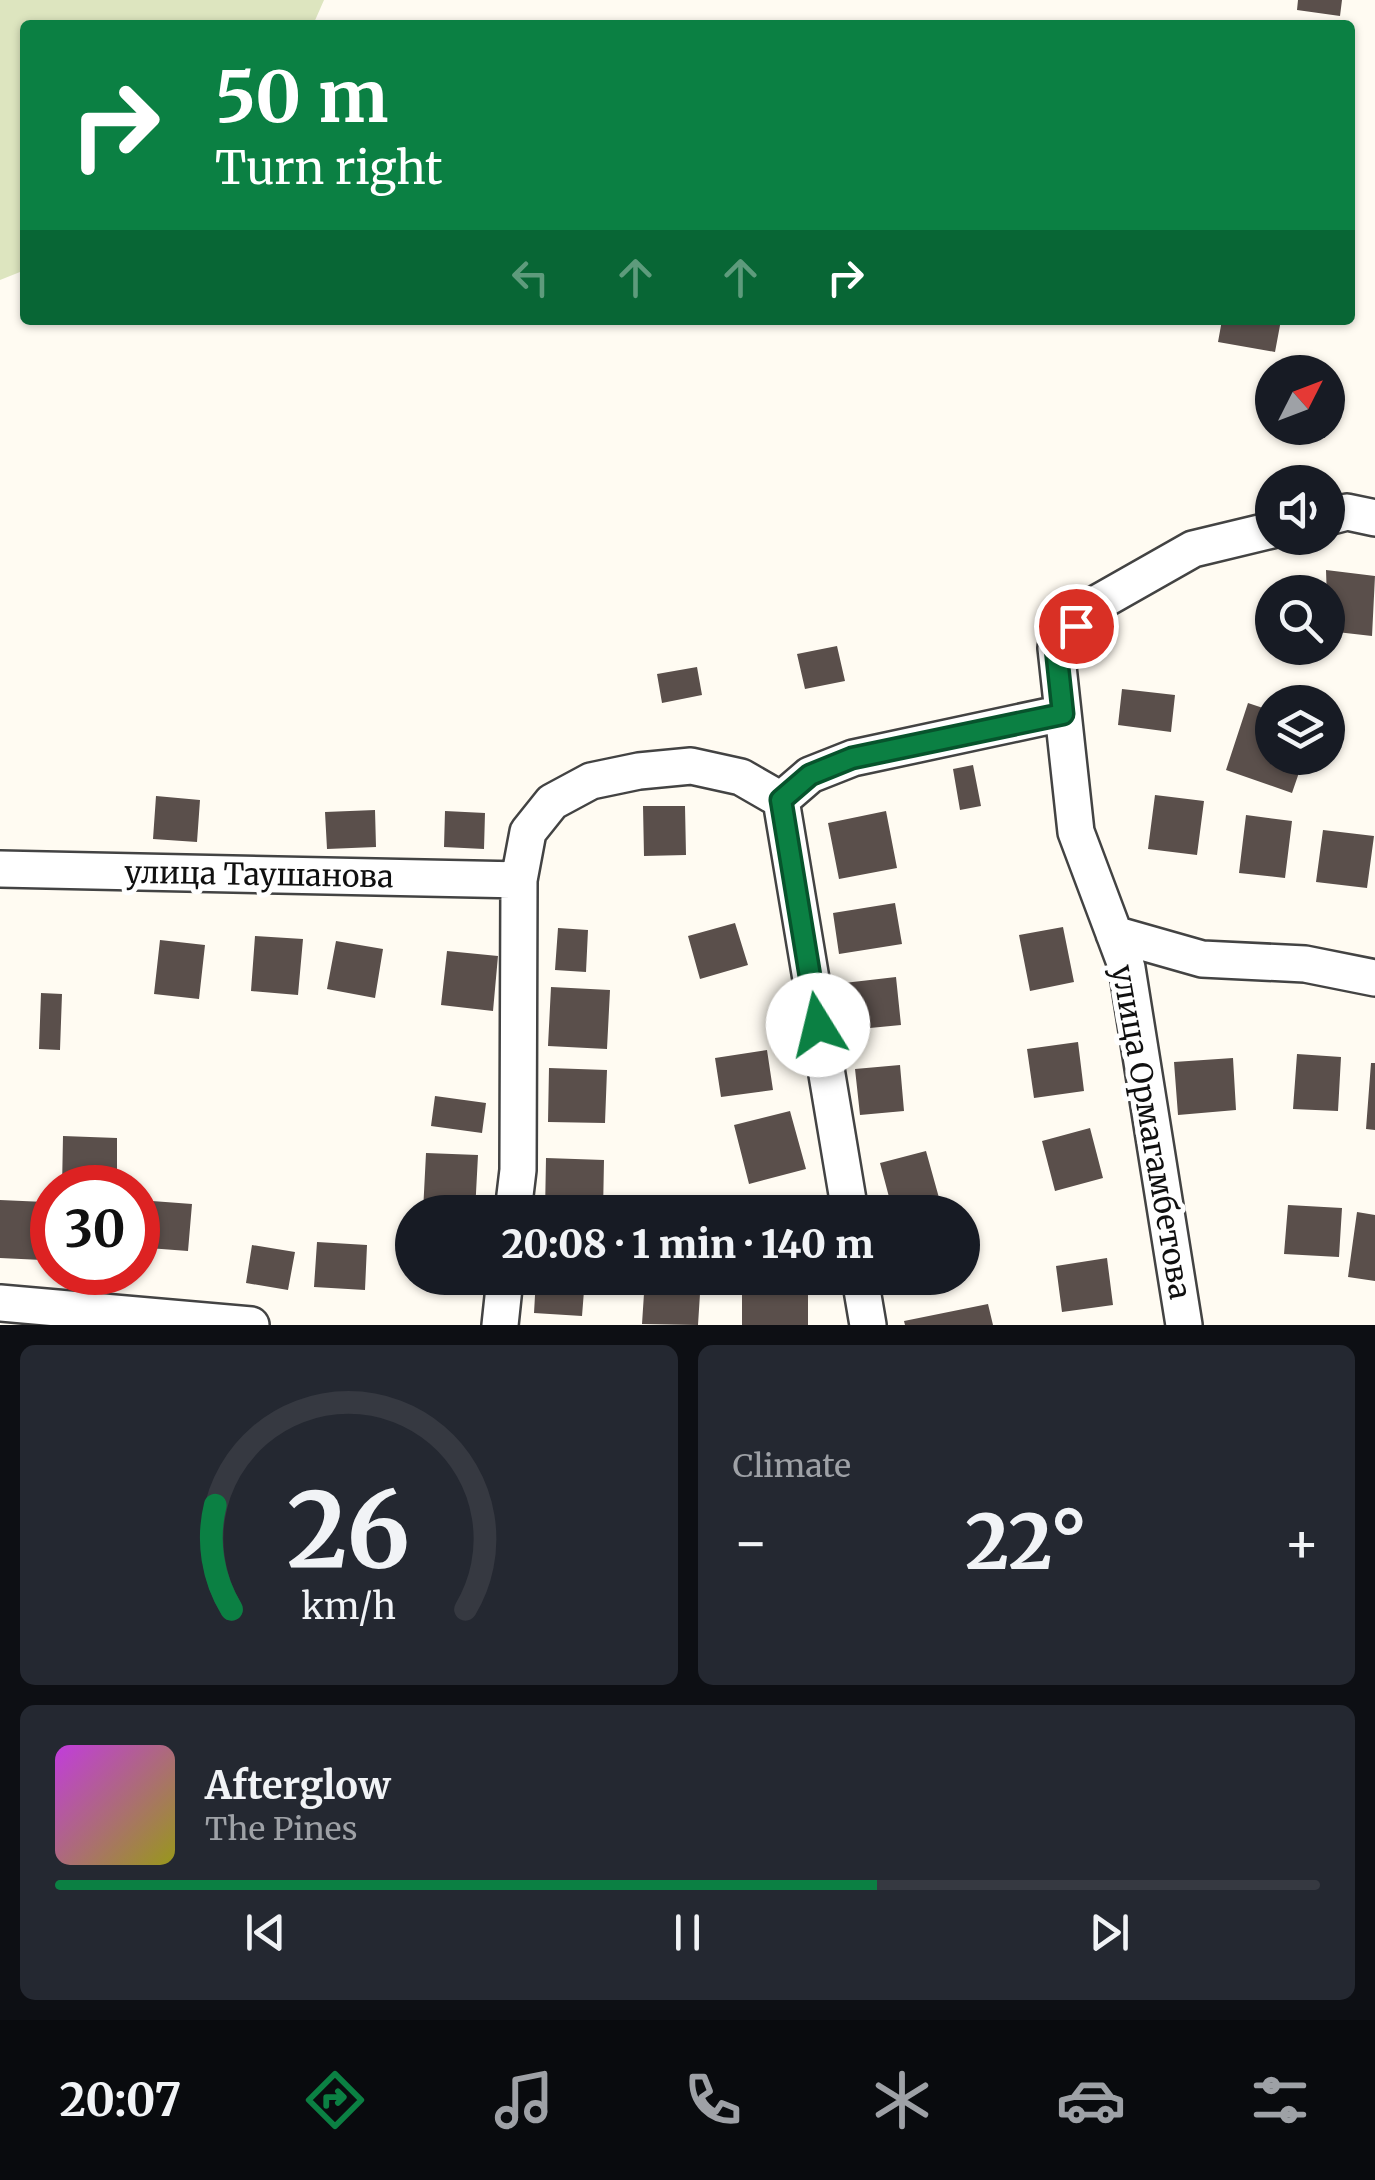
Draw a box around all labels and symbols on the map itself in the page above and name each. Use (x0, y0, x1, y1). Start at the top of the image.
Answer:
north arrow (1255, 355, 1345, 445)
pin (1034, 584, 1119, 669)
street label: улица Таушанова (124, 853, 394, 895)
street label: улица Ормагамбетова (1104, 962, 1200, 1302)
position arrow (766, 973, 870, 1077)
speed limit sign: 30 (30, 1165, 160, 1295)

